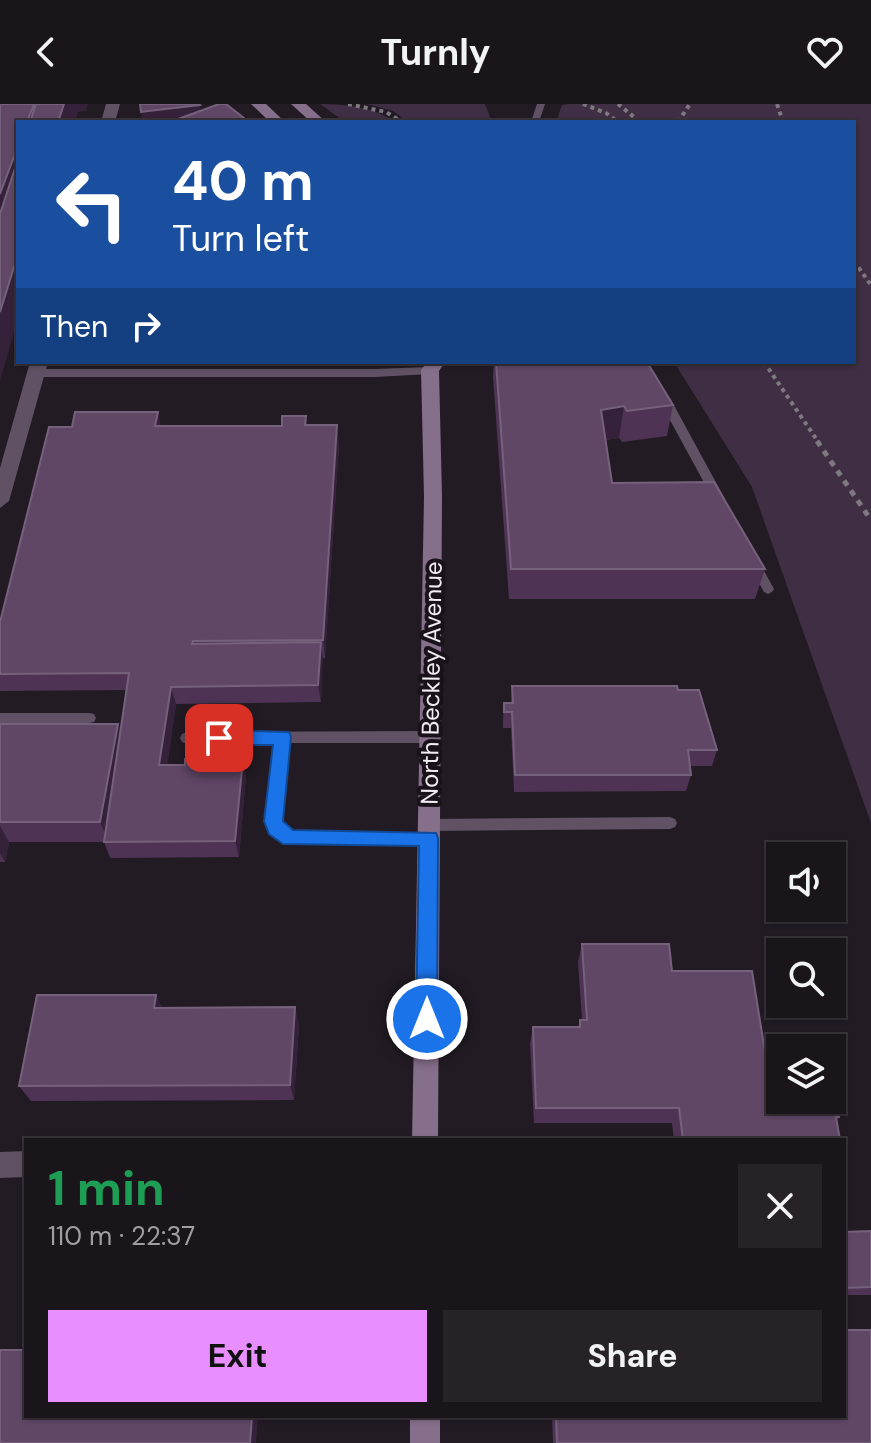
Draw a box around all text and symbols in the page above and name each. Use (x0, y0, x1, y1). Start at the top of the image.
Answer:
text: Turnly (380, 29, 491, 76)
icon: back (24, 30, 68, 74)
icon: heart (803, 30, 847, 74)
text: 40 m (172, 144, 314, 217)
icon: left (40, 152, 144, 256)
text: Turn left (172, 215, 309, 262)
icon: right (124, 304, 168, 348)
text: Then (40, 307, 108, 346)
street label: North Beckley Avenue (413, 561, 449, 805)
pin (185, 704, 253, 772)
icon: arrive (197, 716, 241, 760)
map controls (766, 842, 846, 1114)
button: sound (766, 842, 846, 922)
button: search (766, 938, 846, 1018)
position arrow (385, 977, 469, 1061)
button: layers (766, 1034, 846, 1114)
text: 1 min (48, 1157, 165, 1220)
button: close (738, 1164, 822, 1248)
text: 110 m · 22:37 (48, 1219, 195, 1253)
button: Exit (48, 1310, 427, 1402)
button: Share (443, 1310, 822, 1402)

